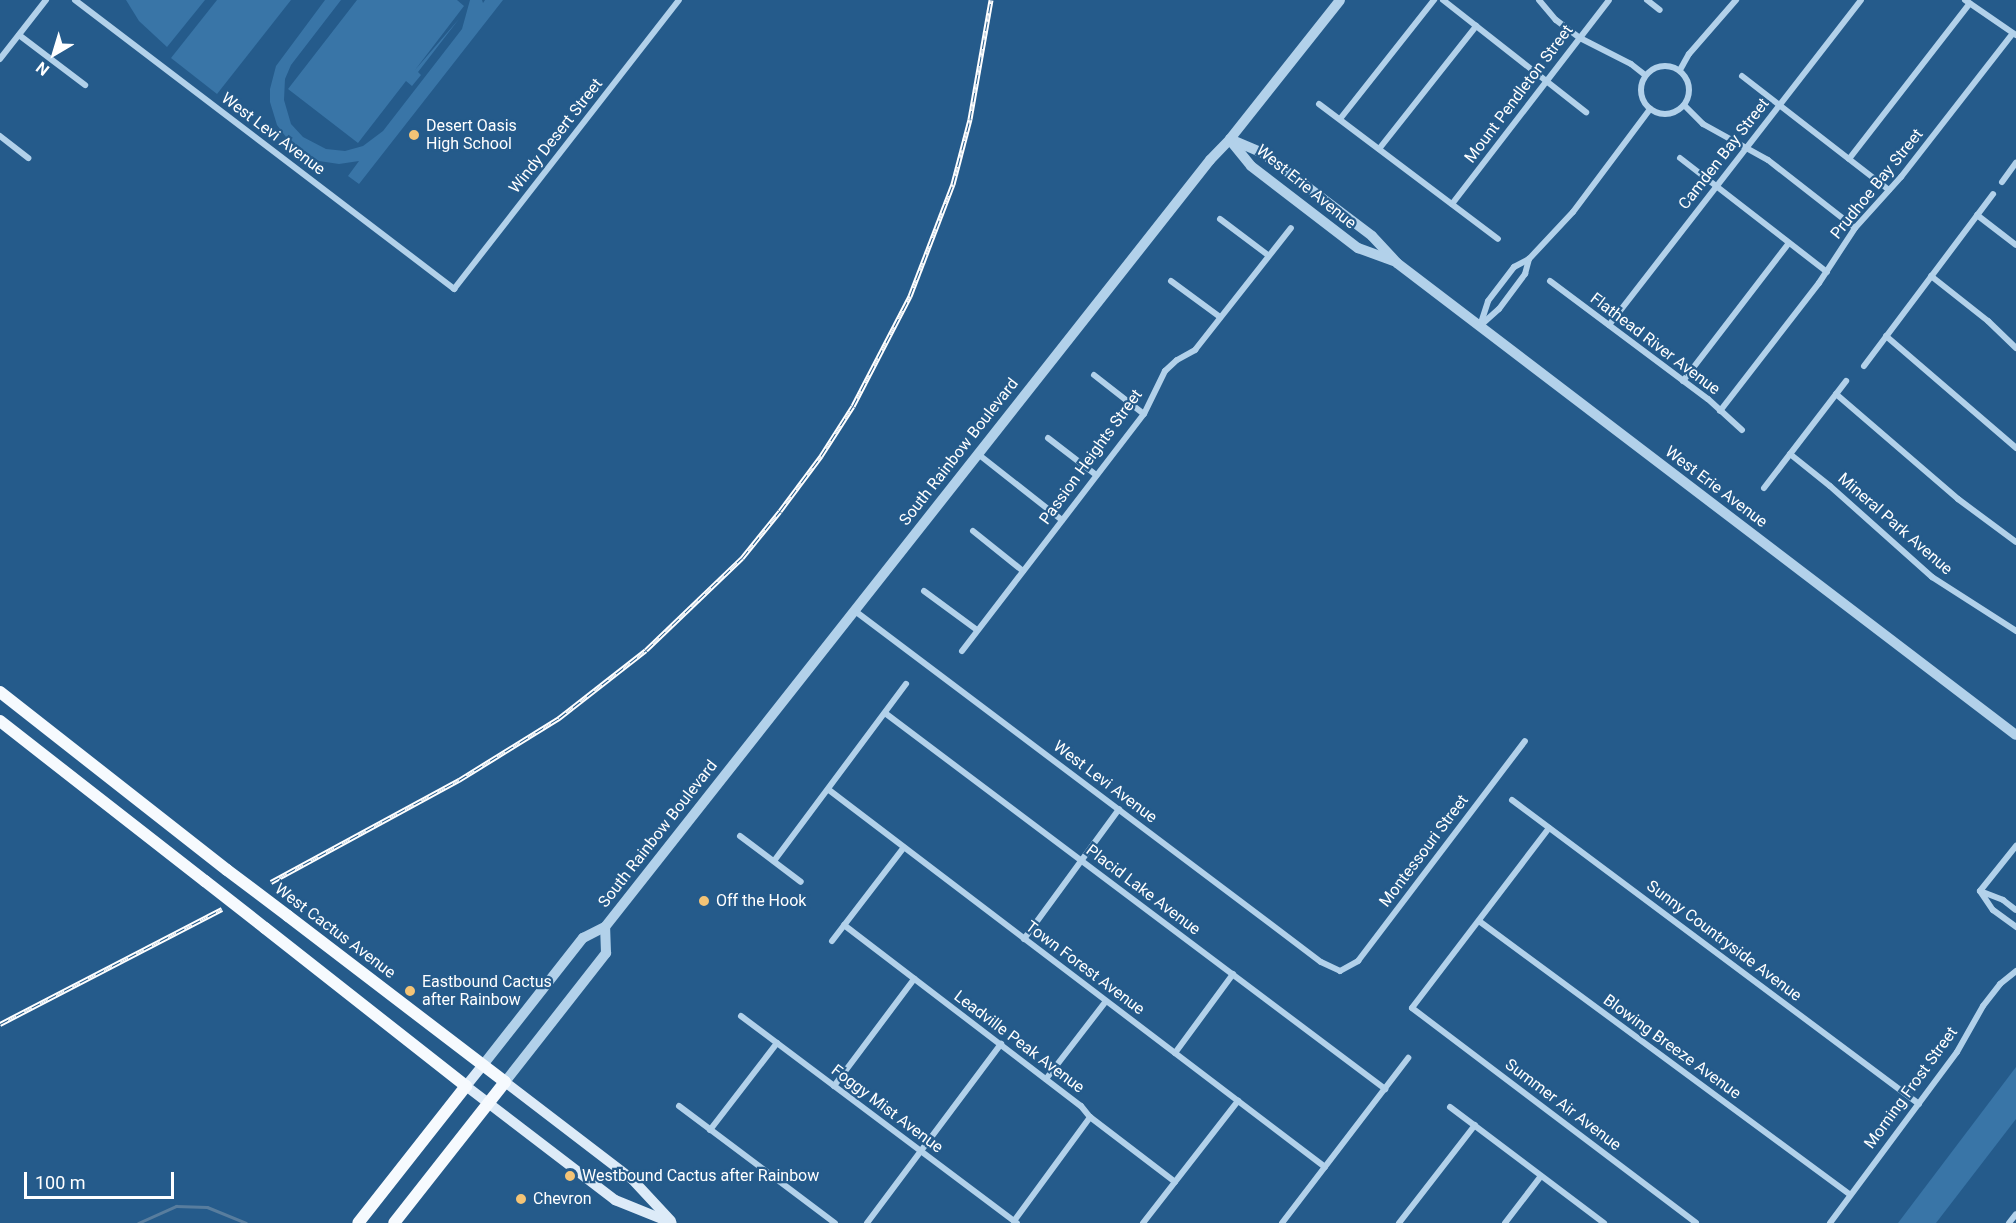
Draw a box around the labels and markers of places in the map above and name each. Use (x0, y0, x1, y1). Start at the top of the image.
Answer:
place label: Desert Oasis High School (426, 116, 517, 154)
marker: Desert Oasis High School (407, 128, 421, 142)
place label: Off the Hook (716, 891, 806, 911)
marker: Off the Hook (697, 894, 711, 908)
place label: Eastbound Cactus after Rainbow (422, 972, 552, 1010)
marker: Eastbound Cactus after Rainbow (403, 984, 417, 998)
place label: Westbound Cactus after Rainbow (582, 1166, 819, 1186)
marker: Westbound Cactus after Rainbow (563, 1169, 577, 1183)
place label: Chevron (533, 1189, 592, 1209)
marker: Chevron (514, 1192, 528, 1206)

